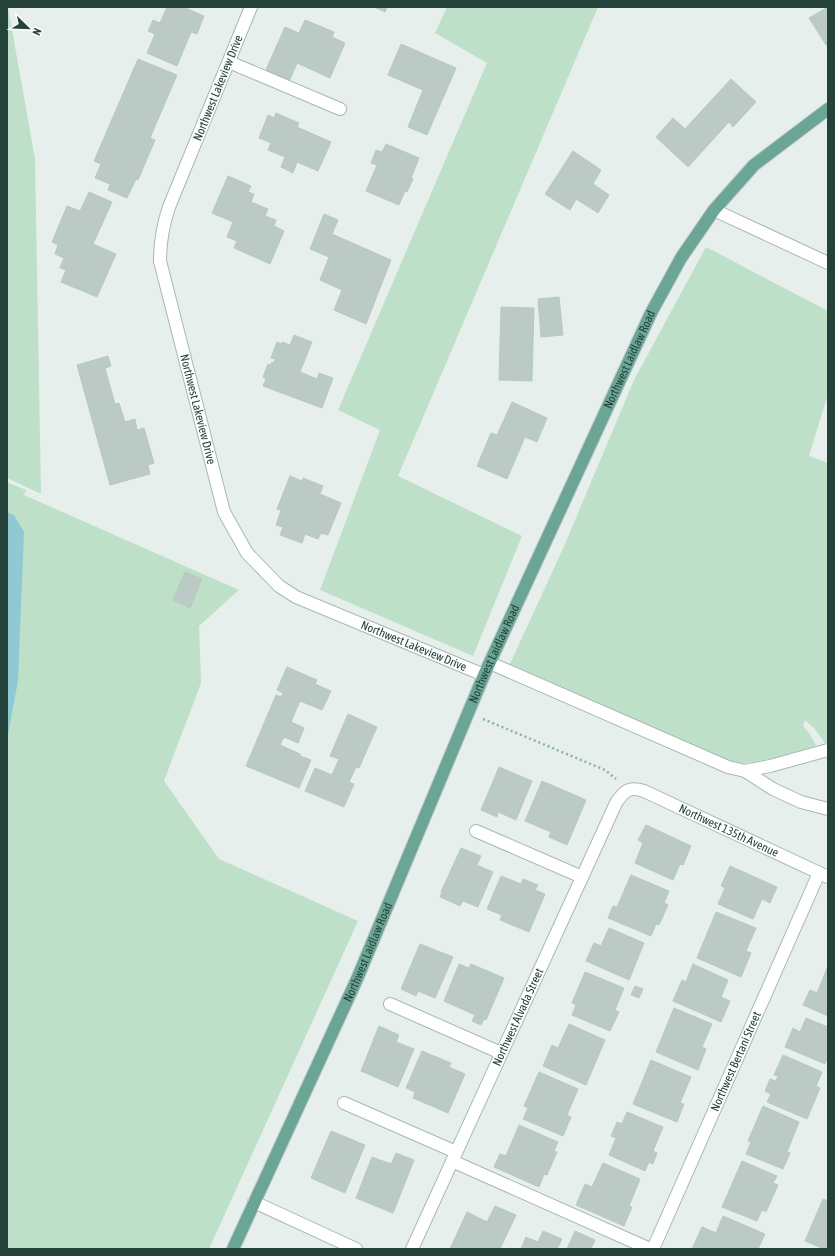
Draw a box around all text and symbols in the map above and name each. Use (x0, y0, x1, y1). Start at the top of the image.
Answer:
north arrow (8, 8, 48, 48)
text: N (30, 27, 44, 37)
street label: Northwest Lakeview Drive (190, 33, 246, 143)
street label: Northwest Laidlaw Road (601, 308, 658, 411)
street label: Northwest Lakeview Drive (177, 353, 219, 466)
street label: Northwest Laidlaw Road (466, 602, 522, 705)
street label: Northwest Lakeview Drive (359, 618, 469, 674)
street label: Northwest 135th Avenue (677, 801, 781, 860)
street label: Northwest Laidlaw Road (340, 900, 395, 1004)
street label: Northwest Alvada Street (490, 966, 547, 1068)
street label: Northwest Bertani Street (708, 1009, 764, 1114)

